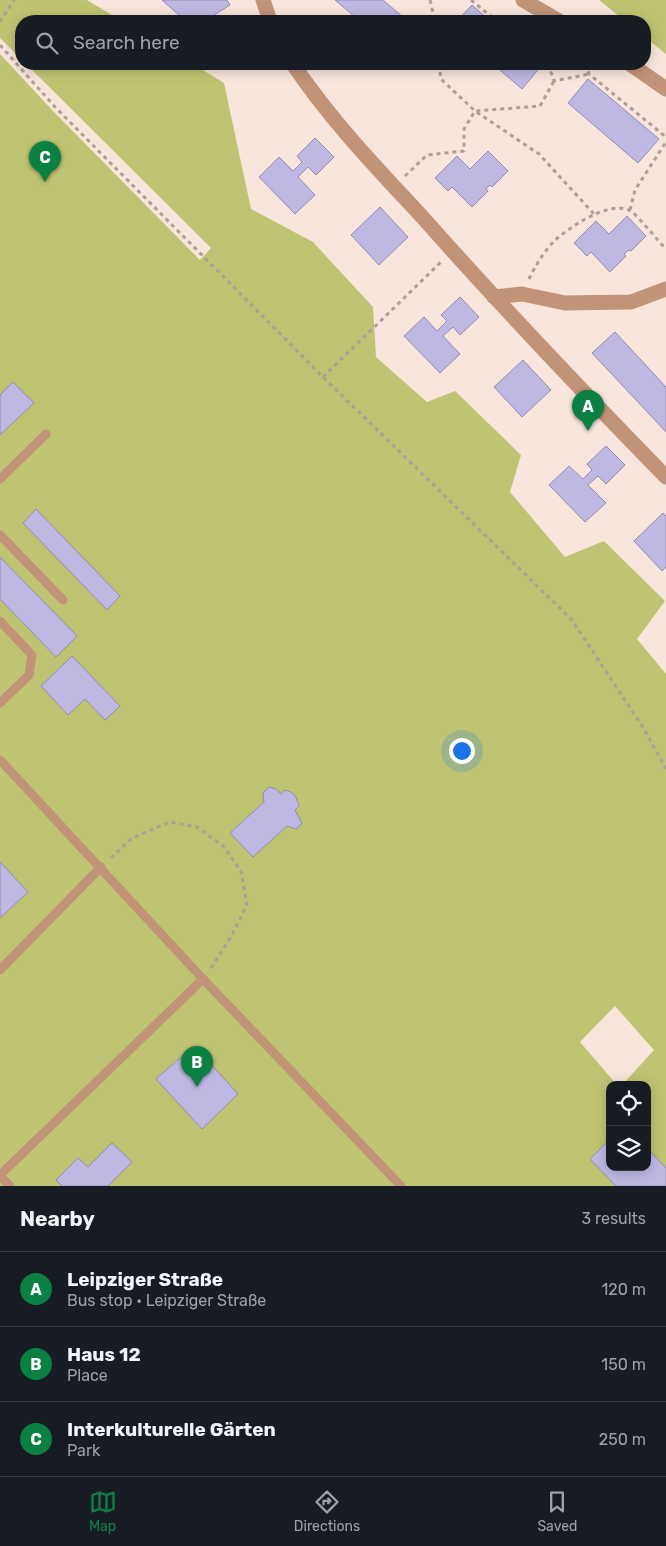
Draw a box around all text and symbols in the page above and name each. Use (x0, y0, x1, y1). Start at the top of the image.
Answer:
search box (15, 15, 651, 70)
icon: search (33, 29, 61, 57)
text: Search here (73, 31, 180, 54)
pin: C (29, 141, 61, 182)
pin: A (572, 390, 604, 431)
your location (449, 738, 475, 764)
pin: B (181, 1046, 213, 1087)
map controls (606, 1081, 651, 1171)
button: locate (606, 1081, 651, 1126)
button: layers (606, 1126, 651, 1171)
text: Nearby (20, 1206, 95, 1231)
text: 3 results (581, 1209, 646, 1228)
text: Leipziger Straße (67, 1268, 223, 1291)
text: A (30, 1280, 42, 1299)
text: 120 m (601, 1280, 646, 1299)
text: Bus stop · Leipziger Straße (67, 1291, 266, 1310)
text: Haus 12 (67, 1343, 141, 1366)
text: B (30, 1355, 42, 1374)
text: 150 m (601, 1355, 646, 1374)
text: Place (67, 1366, 108, 1385)
text: Interkulturelle Gärten (67, 1418, 276, 1441)
text: C (30, 1430, 42, 1449)
text: 250 m (599, 1430, 646, 1449)
text: Park (67, 1441, 100, 1460)
tab: Map (89, 1488, 117, 1535)
tab: Directions (294, 1488, 360, 1535)
tab: Saved (537, 1488, 577, 1535)

